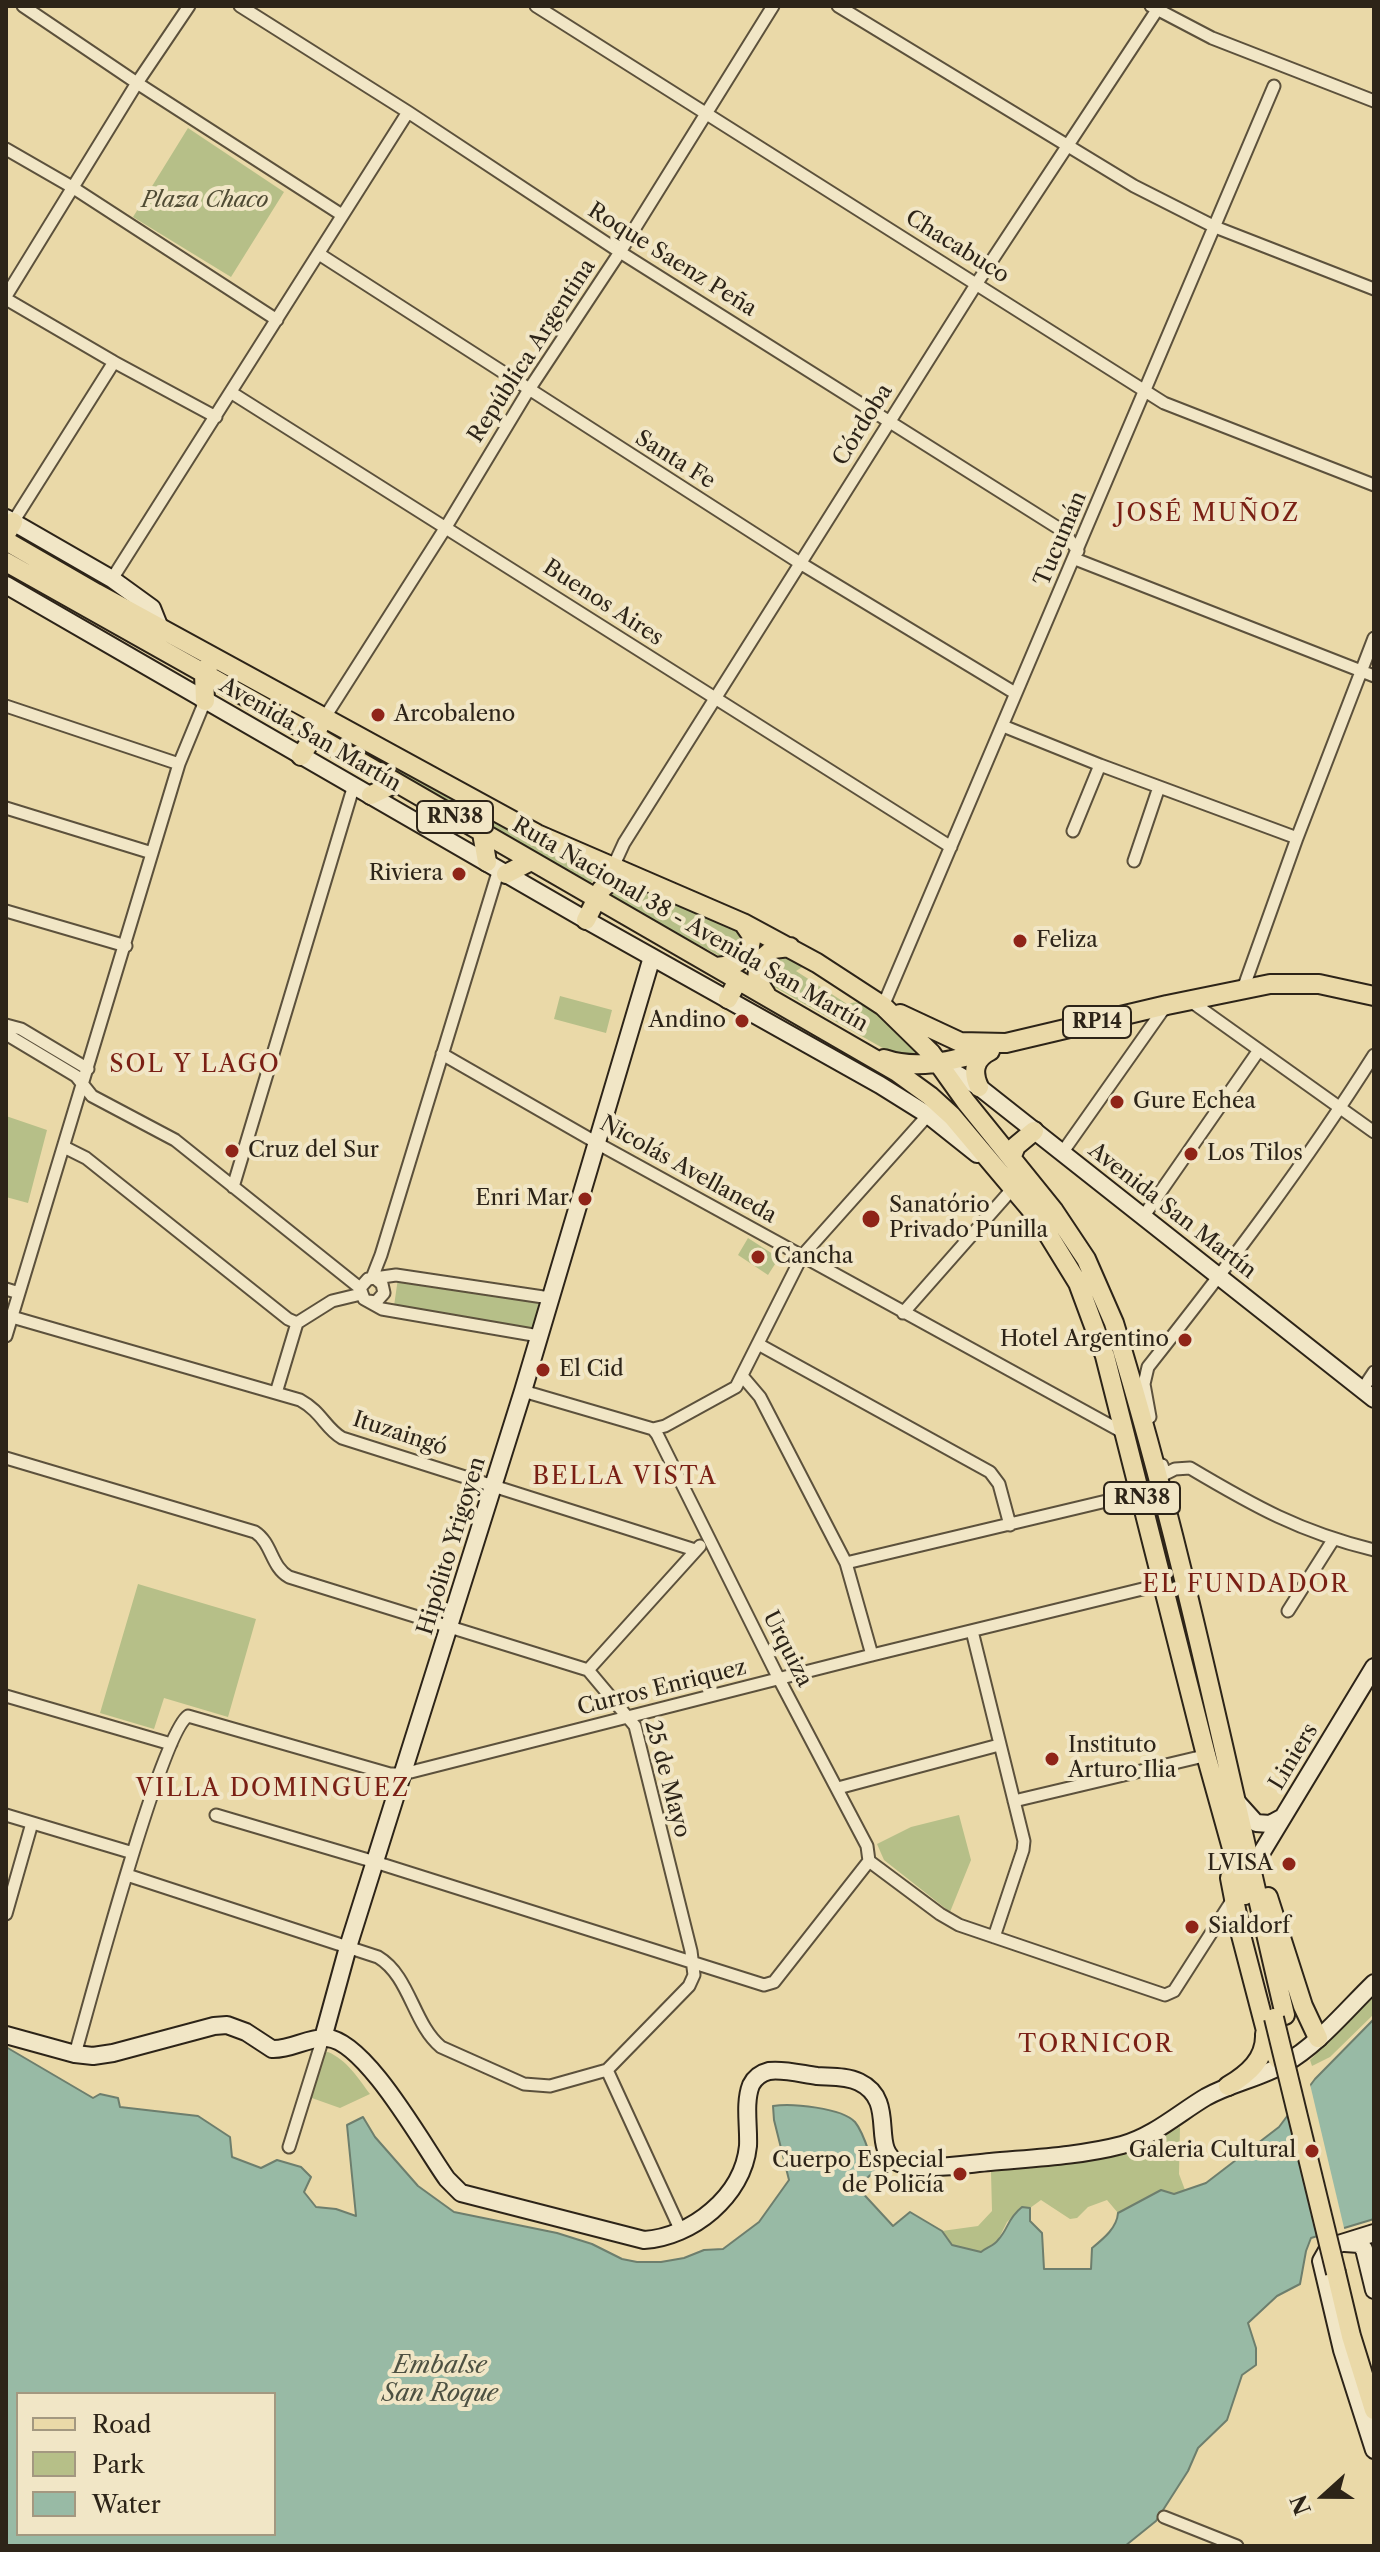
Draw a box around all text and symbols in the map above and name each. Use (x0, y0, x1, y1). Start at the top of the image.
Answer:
park label: Plaza Chaco (141, 188, 269, 214)
street label: Roque Saenz Peña (583, 197, 761, 323)
street label: Chacabuco (900, 205, 1014, 289)
street label: República Argentina (463, 254, 601, 448)
street label: Córdoba (828, 379, 898, 471)
street label: Santa Fe (630, 425, 720, 495)
street label: Tucumán (1029, 488, 1093, 590)
district label: JOSÉ MUÑOZ (1116, 500, 1300, 528)
street label: Buenos Aires (538, 554, 668, 652)
street label: Avenida San Martín (214, 672, 406, 798)
place label: Arcobaleno (394, 702, 515, 728)
marker: Arcobaleno (369, 706, 387, 724)
road number: RN38 (417, 801, 493, 833)
street label: Ruta Nacional 38 - Avenida San Martín (508, 812, 872, 1038)
place label: Riviera (369, 861, 443, 887)
marker: Riviera (450, 865, 468, 883)
place label: Feliza (1036, 928, 1098, 954)
marker: Feliza (1011, 932, 1029, 950)
road number: RP14 (1063, 1006, 1131, 1038)
place label: Andino (649, 1008, 726, 1034)
marker: Andino (733, 1012, 751, 1030)
district label: SOL Y LAGO (109, 1051, 281, 1079)
place label: Gure Echea (1133, 1089, 1256, 1115)
marker: Gure Echea (1108, 1093, 1126, 1111)
street label: Nicolás Avellaneda (595, 1111, 781, 1229)
street label: Avenida San Martín (1083, 1137, 1261, 1285)
place label: Cruz del Sur (248, 1138, 379, 1164)
place label: Los Tilos (1207, 1141, 1303, 1167)
marker: Cruz del Sur (223, 1142, 241, 1160)
marker: Los Tilos (1182, 1145, 1200, 1163)
place label: Enri Mar (475, 1186, 569, 1212)
marker: Enri Mar (576, 1190, 594, 1208)
place label: Sanatório Privado Punilla (889, 1193, 1048, 1244)
marker: Sanatório Privado Punilla (860, 1208, 882, 1230)
place label: Cancha (774, 1244, 853, 1270)
marker: Cancha (749, 1248, 767, 1266)
place label: Hotel Argentino (1000, 1327, 1169, 1353)
marker: Hotel Argentino (1176, 1331, 1194, 1349)
place label: El Cid (559, 1357, 624, 1383)
marker: El Cid (534, 1361, 552, 1379)
street label: Ituzaingó (349, 1406, 451, 1462)
street label: Hipólito Yrigoyen (412, 1454, 492, 1638)
district label: BELLA VISTA (532, 1463, 718, 1491)
road number: RN38 (1104, 1482, 1180, 1514)
district label: EL FUNDADOR (1142, 1571, 1350, 1599)
street label: Urquiza (757, 1607, 817, 1691)
street label: Curros Enriquez (575, 1654, 749, 1722)
street label: 25 de Mayo (639, 1717, 695, 1841)
street label: Liniers (1264, 1719, 1324, 1795)
place label: Instituto Arturo Ilia (1068, 1733, 1176, 1784)
marker: Instituto Arturo Ilia (1043, 1750, 1061, 1768)
district label: VILLA DOMINGUEZ (136, 1775, 410, 1803)
place label: LVISA (1207, 1851, 1273, 1877)
marker: LVISA (1280, 1855, 1298, 1873)
place label: Sialdorf (1208, 1914, 1290, 1940)
marker: Sialdorf (1183, 1918, 1201, 1936)
district label: TORNICOR (1018, 2031, 1174, 2059)
place label: Galeria Cultural (1129, 2138, 1296, 2164)
marker: Galeria Cultural (1303, 2142, 1321, 2160)
place label: Cuerpo Especial de Policía (772, 2148, 944, 2200)
marker: Cuerpo Especial de Policía (951, 2165, 969, 2183)
water label: Embalse San Roque (382, 2352, 498, 2408)
legend (16, 2392, 276, 2536)
text: Road (92, 2410, 151, 2439)
text: Park (92, 2450, 144, 2479)
north arrow (1284, 2456, 1364, 2536)
text: Water (92, 2490, 161, 2519)
text: N (1285, 2491, 1317, 2519)

